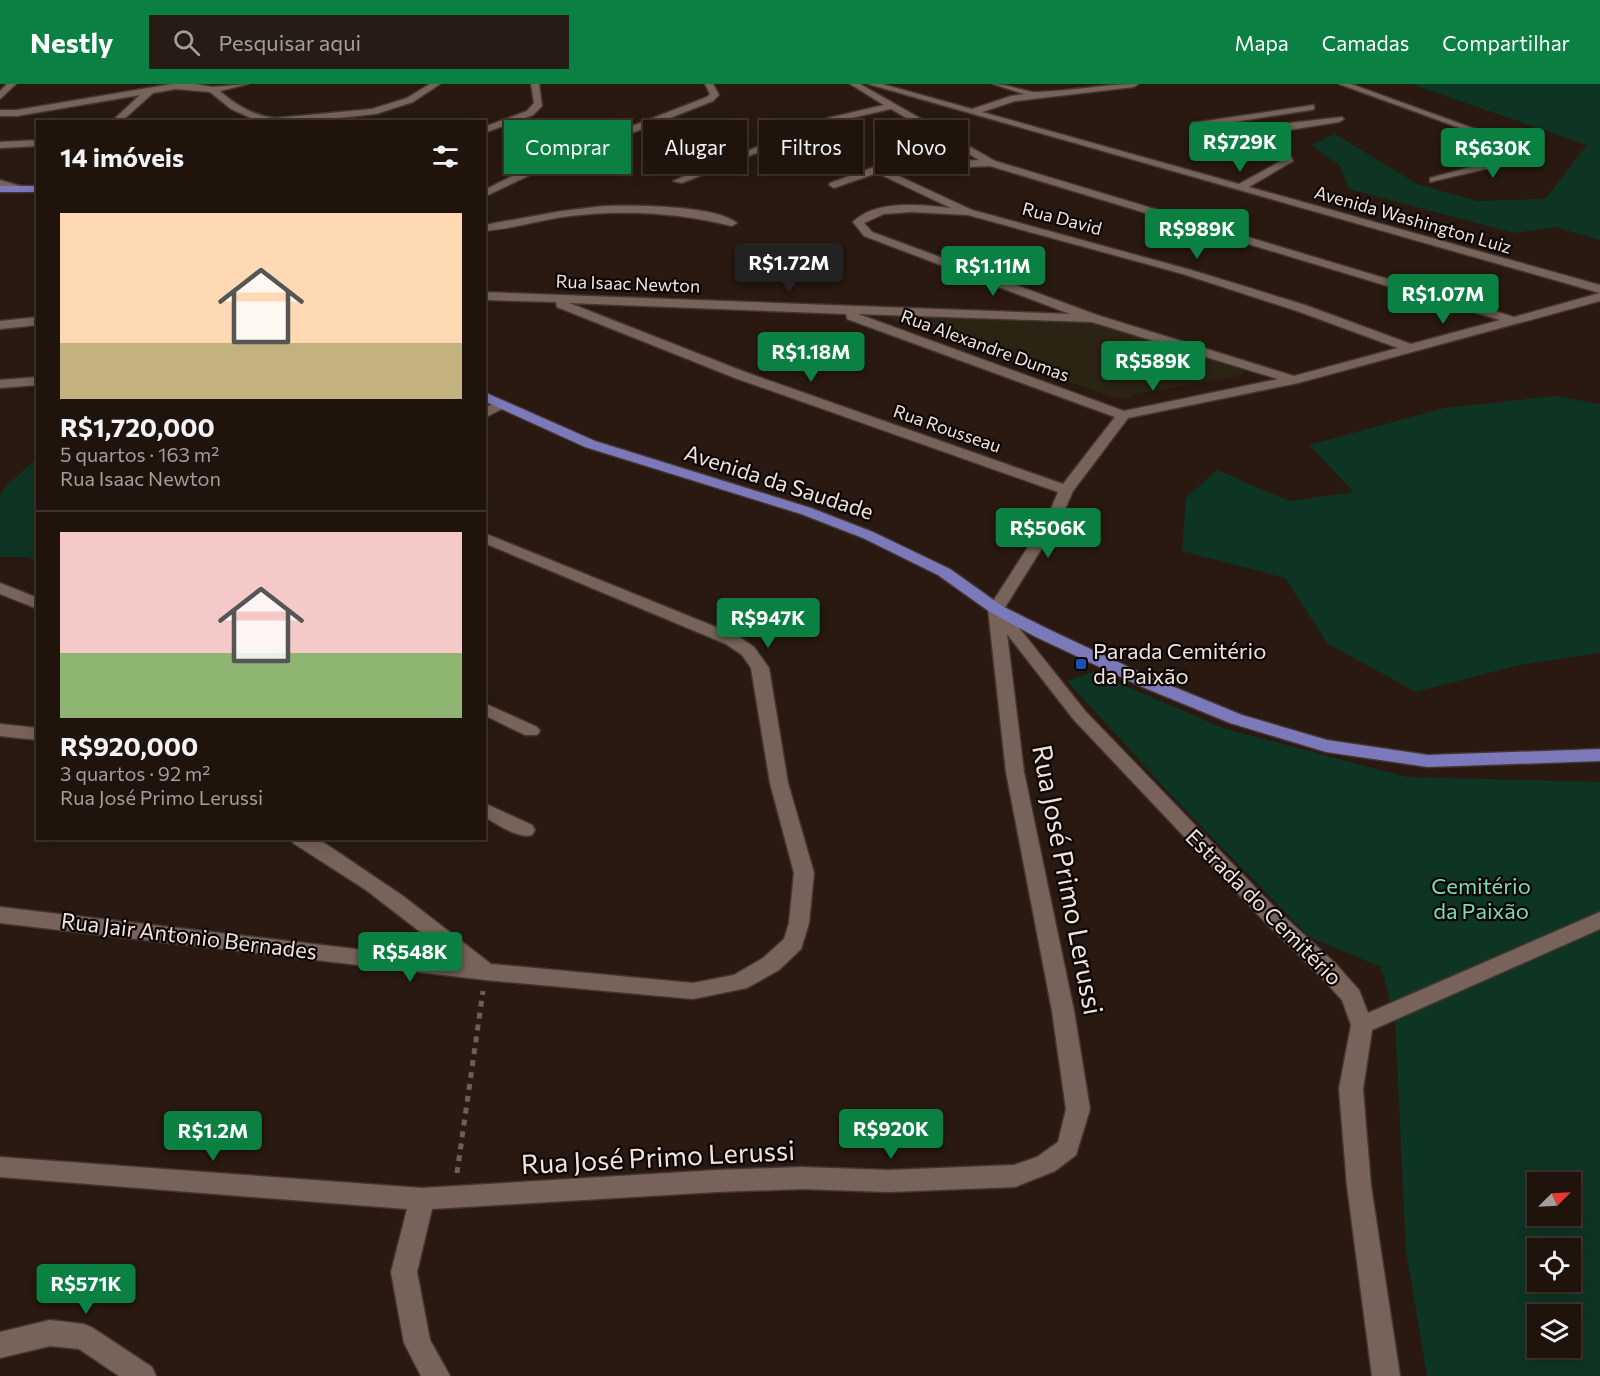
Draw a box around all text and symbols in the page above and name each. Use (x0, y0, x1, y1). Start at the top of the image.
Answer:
search box (149, 15, 569, 69)
text: Nestly (30, 25, 113, 59)
icon: search (170, 26, 203, 59)
text: Pesquisar aqui (218, 29, 361, 56)
text: Mapa (1235, 30, 1289, 55)
text: Camadas (1322, 30, 1409, 55)
text: Compartilhar (1442, 30, 1570, 55)
chip: Comprar (504, 120, 631, 174)
chip: Alugar (643, 120, 747, 174)
chip: Filtros (759, 120, 863, 174)
chip: Novo (875, 120, 968, 174)
pin: R$729K (1191, 122, 1289, 173)
pin: R$630K (1444, 128, 1542, 179)
text: R$729K (1203, 129, 1277, 153)
text: R$630K (1455, 135, 1531, 159)
icon: filters (429, 140, 462, 173)
text: 14 imóveis (60, 141, 184, 172)
street label: Avenida Washington Luiz (1312, 180, 1514, 258)
street label: Rua David (1020, 197, 1105, 239)
pin: R$989K (1148, 209, 1246, 260)
text: R$989K (1159, 216, 1235, 240)
pin: R$1.72M (734, 243, 844, 294)
pin: R$1.11M (938, 246, 1048, 297)
text: R$1.72M (748, 250, 830, 274)
icon: home (207, 252, 315, 360)
text: R$1.11M (955, 253, 1031, 277)
street label: Rua Isaac Newton (555, 269, 701, 297)
pin: R$1.07M (1388, 274, 1498, 325)
text: R$1.07M (1402, 281, 1484, 305)
street label: Rua Alexandre Dumas (898, 304, 1073, 386)
pin: R$1.18M (756, 332, 866, 383)
text: R$1.18M (772, 339, 850, 363)
pin: R$589K (1104, 341, 1202, 392)
text: R$589K (1115, 348, 1191, 372)
street label: Rua Rousseau (891, 399, 1004, 457)
text: R$1,720,000 (60, 411, 215, 442)
street label: Avenida da Saudade (681, 438, 877, 525)
text: 5 quartos · 163 m² (60, 442, 219, 466)
text: Rua Isaac Newton (60, 466, 221, 490)
pin: R$506K (999, 508, 1097, 559)
text: R$506K (1010, 515, 1086, 539)
icon: home (207, 571, 315, 679)
pin: R$947K (719, 598, 817, 649)
text: R$947K (731, 605, 805, 629)
place label: Parada Cemitério da Paixão (1093, 637, 1266, 689)
marker: Parada Cemitério da Paixão (1074, 657, 1088, 671)
text: R$920,000 (60, 730, 198, 761)
street label: Rua José Primo Lerussi (1026, 742, 1111, 1017)
text: 3 quartos · 92 m² (60, 761, 210, 785)
text: Rua José Primo Lerussi (60, 785, 263, 809)
street label: Estrada do Cemitério (1181, 823, 1348, 990)
park label: Cemitério da Paixão (1431, 872, 1531, 924)
street label: Rua Jair Antonio Bernades (60, 906, 319, 965)
pin: R$548K (361, 932, 459, 983)
text: R$548K (372, 939, 448, 963)
pin: R$920K (842, 1109, 940, 1160)
pin: R$1.2M (164, 1111, 262, 1162)
text: R$920K (853, 1116, 929, 1140)
text: R$1.2M (178, 1118, 248, 1142)
street label: Rua José Primo Lerussi (520, 1133, 796, 1180)
north arrow (1527, 1172, 1581, 1226)
map controls (1527, 1172, 1581, 1358)
button: locate (1527, 1238, 1581, 1292)
pin: R$571K (37, 1264, 135, 1315)
text: R$571K (51, 1271, 122, 1295)
button: layers (1527, 1304, 1581, 1358)

